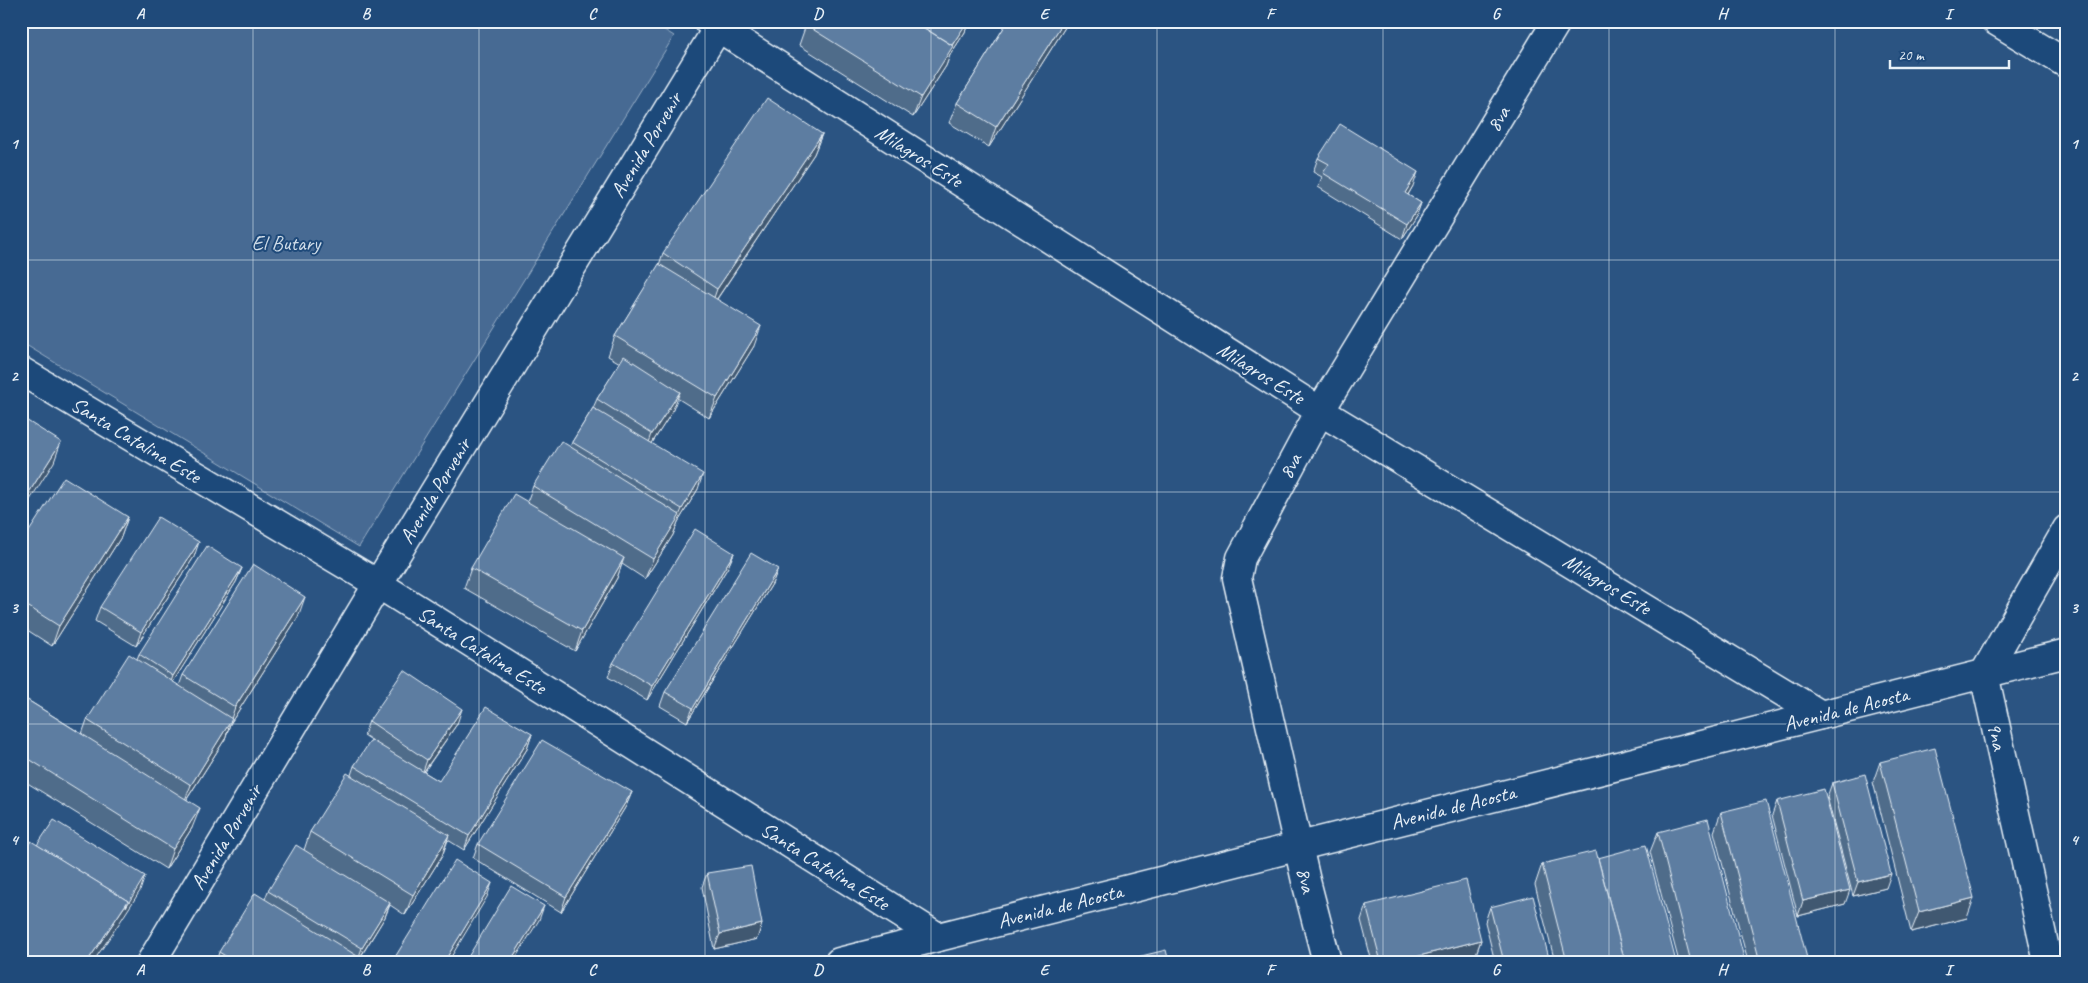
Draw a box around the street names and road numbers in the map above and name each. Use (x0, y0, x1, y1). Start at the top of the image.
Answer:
street label: Avenida Porvenir (604, 86, 689, 202)
street label: 8va (1480, 100, 1517, 137)
street label: Milagros Este (871, 119, 969, 194)
street label: Milagros Este (1213, 336, 1311, 411)
street label: Santa Catalina Este (66, 391, 207, 490)
street label: Avenida Porvenir (393, 432, 478, 548)
street label: 8va (1273, 447, 1308, 483)
street label: Milagros Este (1558, 548, 1658, 621)
street label: Santa Catalina Este (413, 600, 553, 701)
street label: Avenida de Acosta (1781, 680, 1913, 737)
street label: 9na (1981, 719, 2013, 754)
street label: Avenida Porvenir (184, 778, 269, 894)
street label: Avenida de Acosta (1388, 778, 1520, 835)
street label: Santa Catalina Este (756, 816, 896, 917)
street label: 8va (1290, 865, 1322, 897)
street label: Avenida de Acosta (995, 877, 1127, 934)

